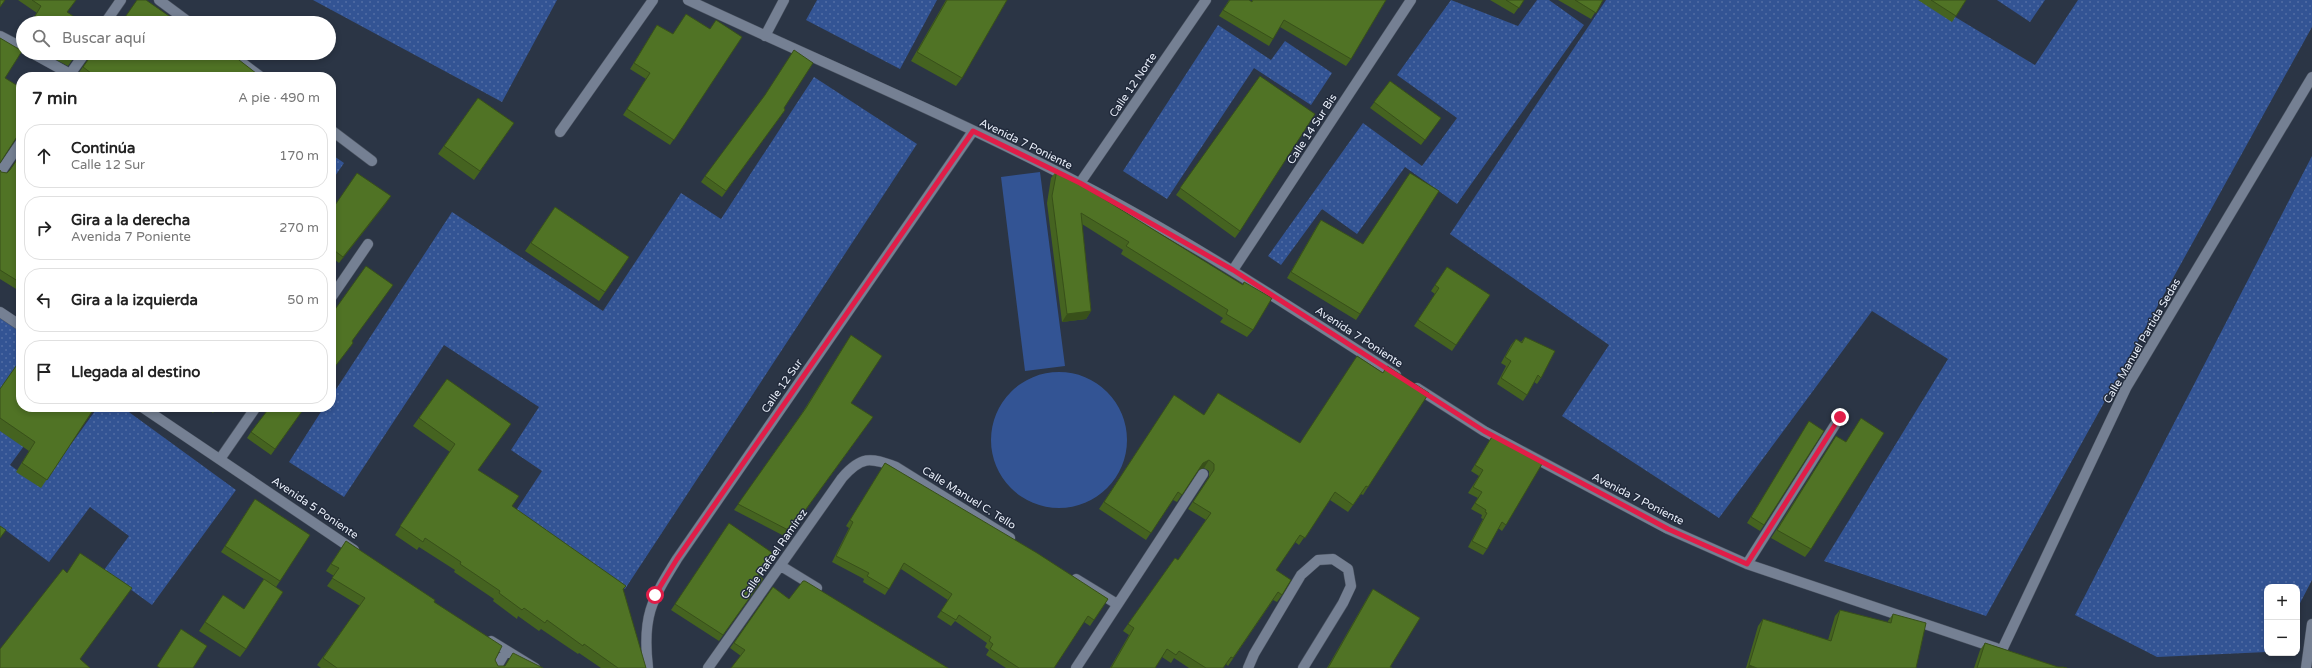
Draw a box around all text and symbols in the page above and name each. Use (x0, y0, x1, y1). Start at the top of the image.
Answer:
search box (16, 16, 336, 60)
icon: search (30, 27, 52, 49)
text: Buscar aquí (62, 29, 145, 47)
street label: Calle 12 Norte (1107, 50, 1159, 120)
text: 7 min (32, 88, 77, 109)
text: A pie · 490 m (238, 90, 320, 106)
street label: Calle 14 Sur Bis (1284, 91, 1340, 167)
street label: Avenida 7 Poniente (978, 116, 1074, 172)
text: Continúa (71, 139, 135, 157)
icon: ahead (33, 145, 55, 167)
text: 170 m (279, 148, 319, 164)
text: Calle 12 Sur (71, 157, 145, 173)
text: Gira a la derecha (71, 211, 190, 229)
icon: right (33, 217, 55, 239)
text: 270 m (279, 220, 319, 236)
text: Avenida 7 Poniente (71, 229, 191, 245)
street label: Calle Manuel Partida Sedas (2101, 276, 2183, 406)
icon: left (33, 289, 55, 311)
text: Gira a la izquierda (71, 291, 198, 309)
text: 50 m (287, 292, 319, 308)
street label: Avenida 7 Poniente (1313, 304, 1405, 370)
street label: Calle 12 Sur (759, 356, 806, 415)
icon: arrive (33, 361, 55, 383)
text: Llegada al destino (71, 363, 200, 381)
route end (1831, 408, 1849, 426)
street label: Calle Manuel C. Tello (920, 464, 1019, 532)
street label: Avenida 7 Poniente (1590, 470, 1686, 528)
street label: Avenida 5 Poniente (269, 474, 361, 542)
street label: Calle Rafael Ramírez (738, 506, 810, 602)
map controls (2264, 584, 2300, 656)
button: + (2264, 584, 2300, 620)
route start (646, 586, 664, 604)
button: − (2264, 620, 2300, 656)

